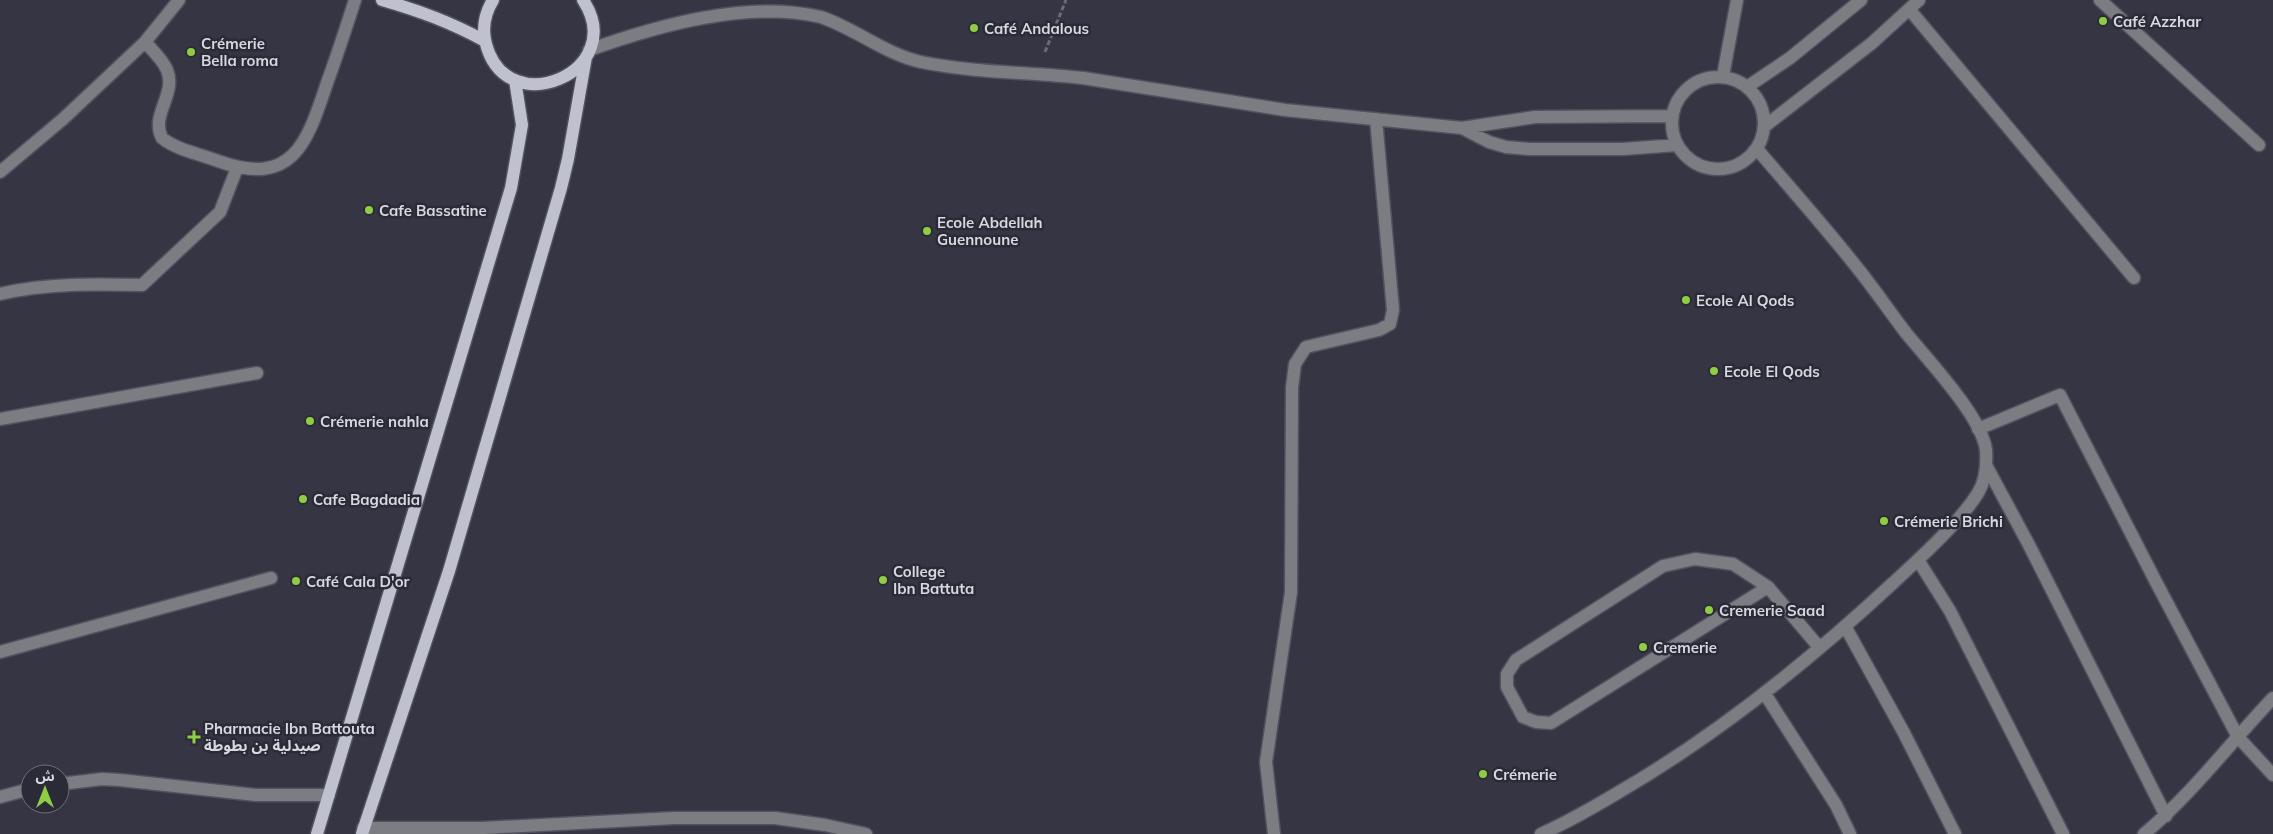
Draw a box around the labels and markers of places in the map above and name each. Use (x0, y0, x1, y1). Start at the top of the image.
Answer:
place label: Café Azzhar (2113, 12, 2201, 31)
marker: Café Azzhar (2097, 15, 2109, 27)
place label: Café Andalous (984, 19, 1089, 38)
marker: Café Andalous (968, 22, 980, 34)
place label: Crémerie Bella roma (201, 34, 278, 70)
marker: Crémerie Bella roma (185, 46, 197, 58)
place label: Cafe Bassatine (379, 201, 487, 220)
marker: Cafe Bassatine (363, 204, 375, 216)
place label: Ecole Abdellah Guennoune (937, 213, 1043, 249)
marker: Ecole Abdellah Guennoune (921, 225, 933, 237)
place label: Ecole Al Qods (1696, 291, 1794, 310)
marker: Ecole Al Qods (1680, 294, 1692, 306)
place label: Ecole El Qods (1724, 362, 1820, 381)
marker: Ecole El Qods (1708, 365, 1720, 377)
place label: Crémerie nahla (320, 412, 429, 431)
marker: Crémerie nahla (304, 415, 316, 427)
place label: Cafe Bagdadia (313, 490, 420, 509)
marker: Cafe Bagdadia (297, 493, 309, 505)
place label: Crémerie Brichi (1894, 512, 2003, 531)
marker: Crémerie Brichi (1878, 515, 1890, 527)
place label: College Ibn Battuta (893, 562, 974, 598)
place label: Café Cala D'or (306, 572, 410, 591)
marker: College Ibn Battuta (877, 574, 889, 586)
marker: Café Cala D'or (290, 575, 302, 587)
place label: Cremerie Saad (1719, 601, 1825, 620)
marker: Cremerie Saad (1703, 604, 1715, 616)
place label: Cremerie (1653, 638, 1717, 657)
marker: Cremerie (1637, 641, 1649, 653)
place label: Pharmacie Ibn Battouta صيدلية بن بطوطة (204, 719, 375, 755)
marker: Pharmacie Ibn Battouta صيدلية بن بطوطة (188, 731, 200, 743)
place label: Crémerie (1493, 765, 1557, 784)
marker: Crémerie (1477, 768, 1489, 780)

